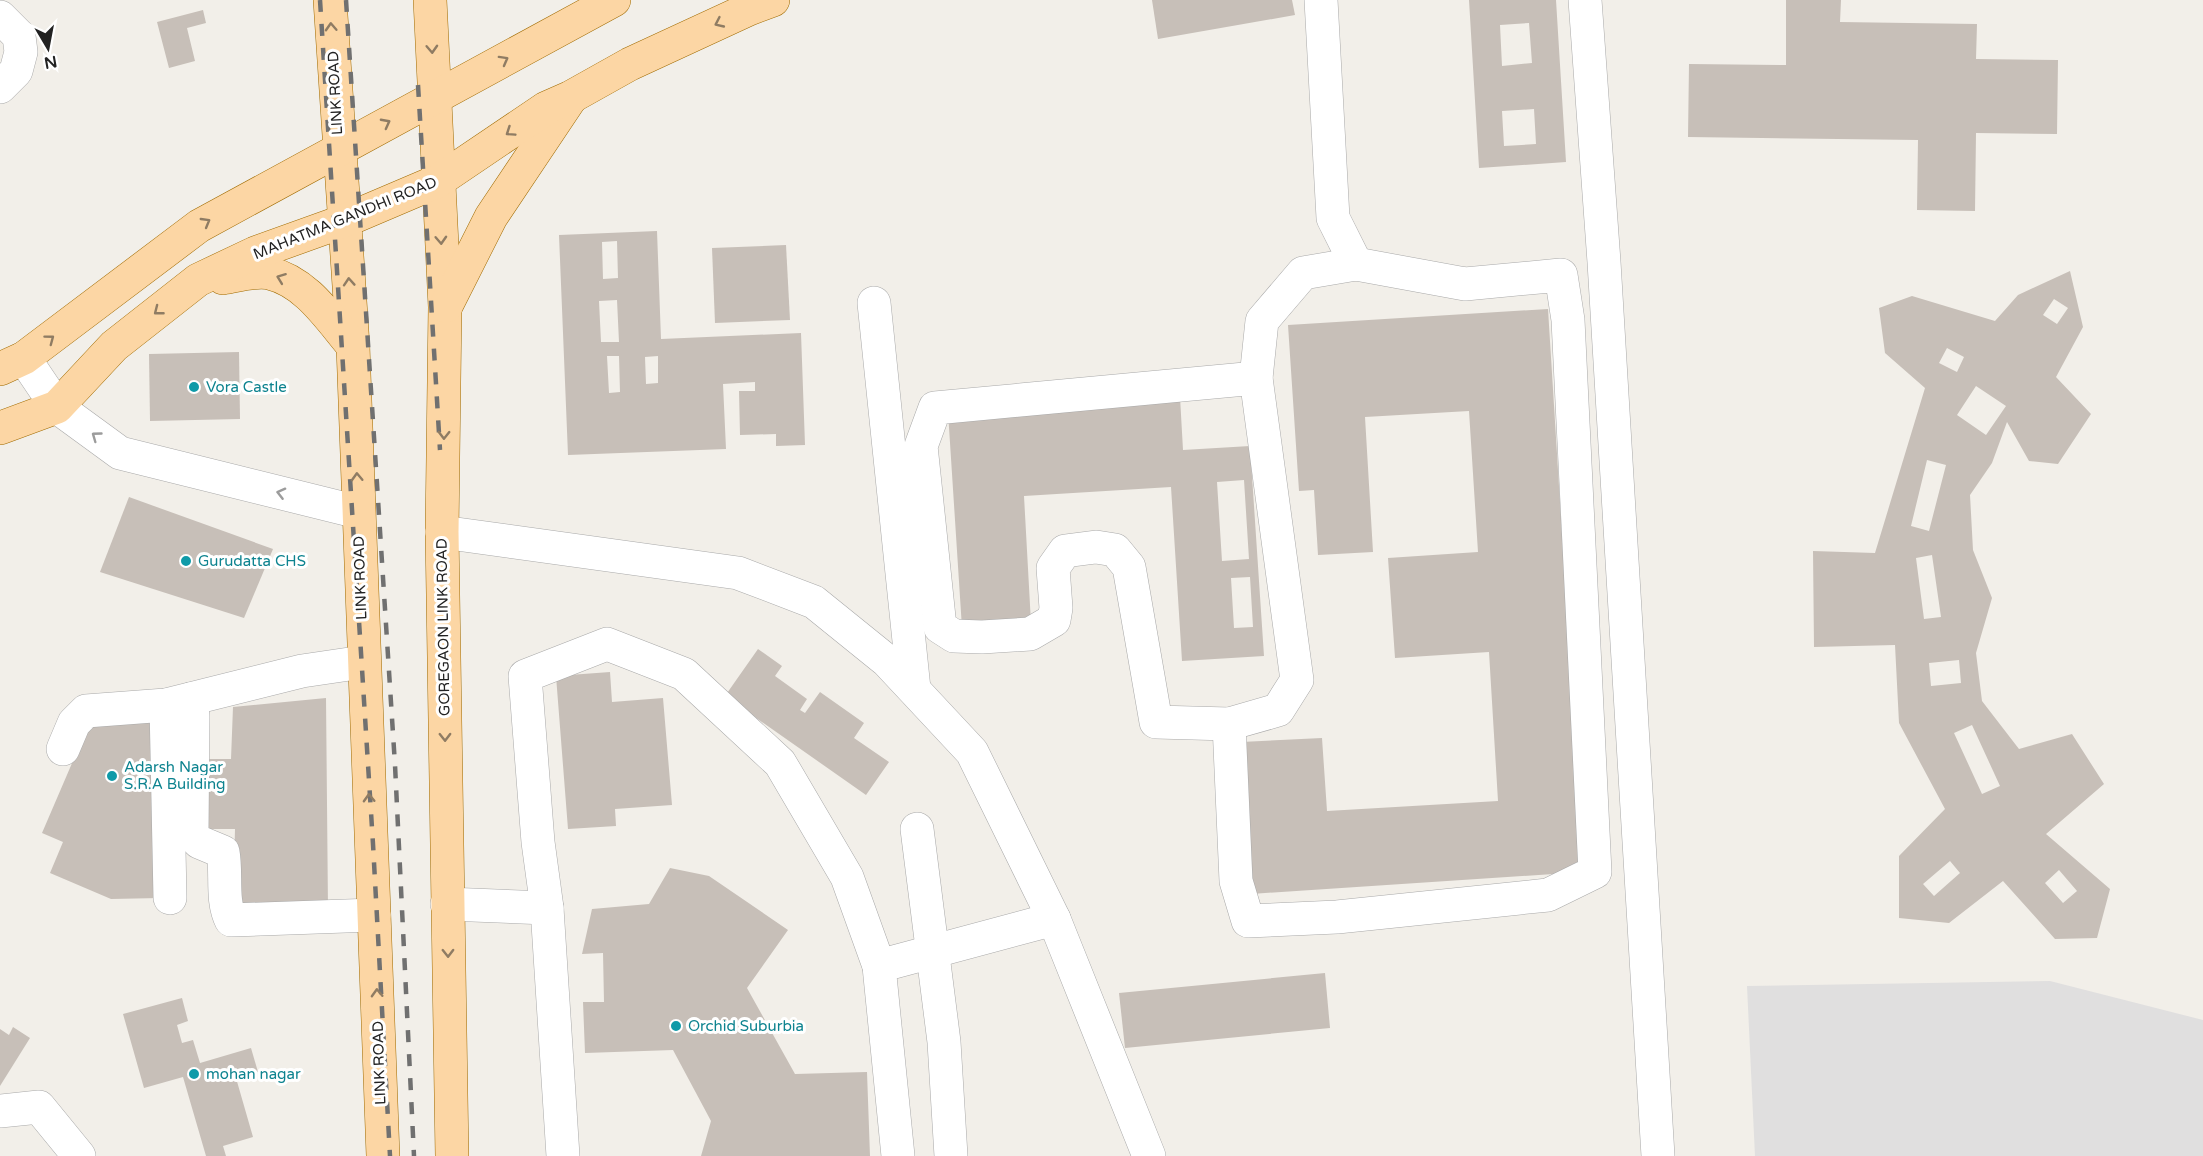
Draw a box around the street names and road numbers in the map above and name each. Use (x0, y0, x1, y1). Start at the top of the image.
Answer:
street label: LINK ROAD (324, 51, 346, 135)
street label: MAHATMA GANDHI ROAD (251, 173, 439, 263)
street label: LINK ROAD (350, 536, 370, 620)
street label: GOREGAON LINK ROAD (432, 538, 454, 716)
street label: LINK ROAD (369, 1021, 389, 1105)

